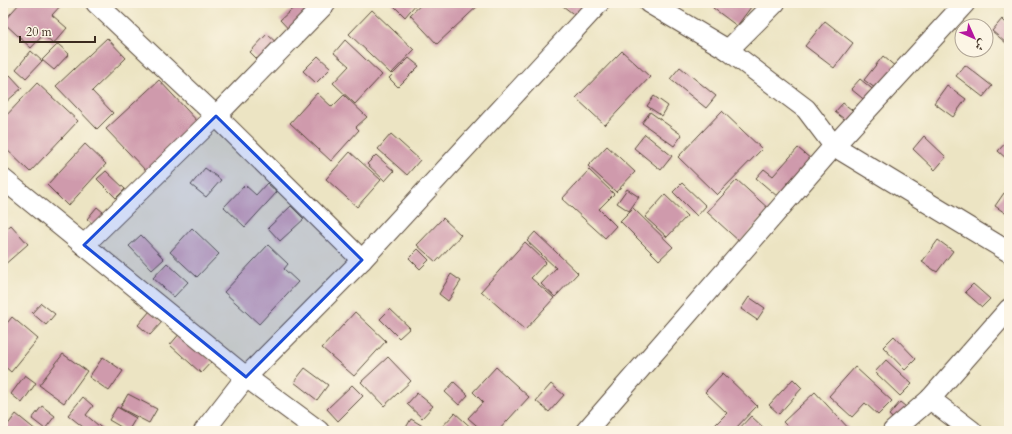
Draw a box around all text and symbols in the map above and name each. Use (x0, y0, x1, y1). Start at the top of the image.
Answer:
scale bar (20, 18, 95, 44)
north arrow (954, 18, 994, 58)
text: 20 m (26, 24, 53, 40)
text: ش (971, 36, 990, 54)

